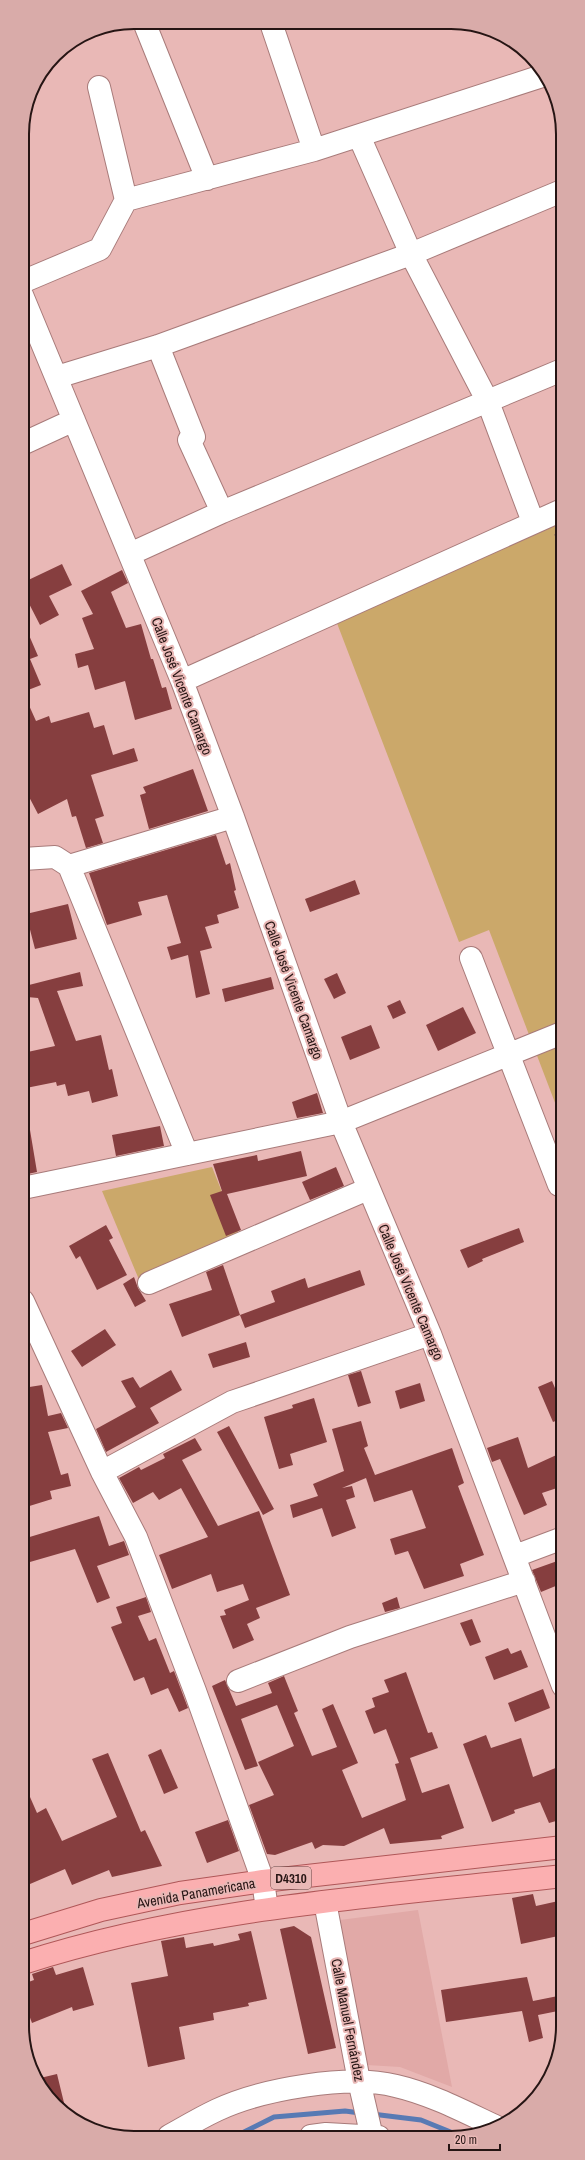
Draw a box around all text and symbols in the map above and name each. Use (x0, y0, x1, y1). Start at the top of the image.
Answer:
street label: Calle José Vicente Camargo (147, 615, 217, 757)
street label: Calle José Vicente Camargo (261, 918, 327, 1062)
street label: Calle José Vicente Camargo (374, 1221, 448, 1363)
road number: D4310 (271, 1867, 311, 1889)
street label: Avenida Panamericana (134, 1874, 257, 1912)
street label: Calle Manuel Fernández (327, 1957, 369, 2083)
scale bar (449, 2126, 500, 2152)
text: 20 m (455, 2132, 477, 2148)

